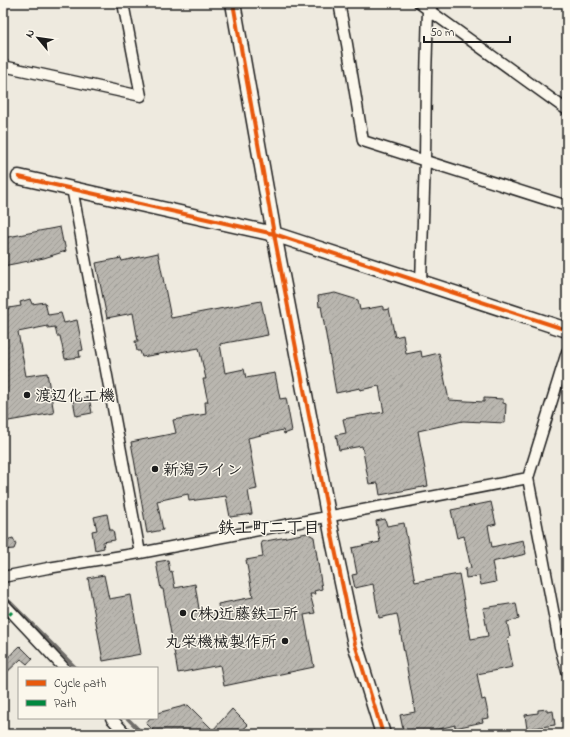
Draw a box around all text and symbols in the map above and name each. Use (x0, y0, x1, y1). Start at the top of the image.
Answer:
north arrow (18, 18, 58, 58)
scale bar (424, 18, 510, 44)
text: 50 m (430, 24, 454, 42)
text: N (21, 27, 39, 41)
place label: 渡辺化工機 (35, 385, 115, 409)
marker: 渡辺化工機 (22, 390, 32, 400)
place label: 新潟ライン (163, 459, 243, 483)
marker: 新潟ライン (150, 464, 160, 474)
district label: 鉄工町二丁目 (218, 516, 320, 541)
place label: (株)近藤鉄工所 (190, 603, 298, 627)
marker: (株)近藤鉄工所 (178, 608, 188, 618)
place label: 丸栄機械製作所 (165, 631, 277, 655)
marker: 丸栄機械製作所 (280, 636, 290, 646)
legend (18, 667, 158, 719)
text: Cycle path (54, 675, 106, 694)
text: Path (54, 695, 77, 713)

